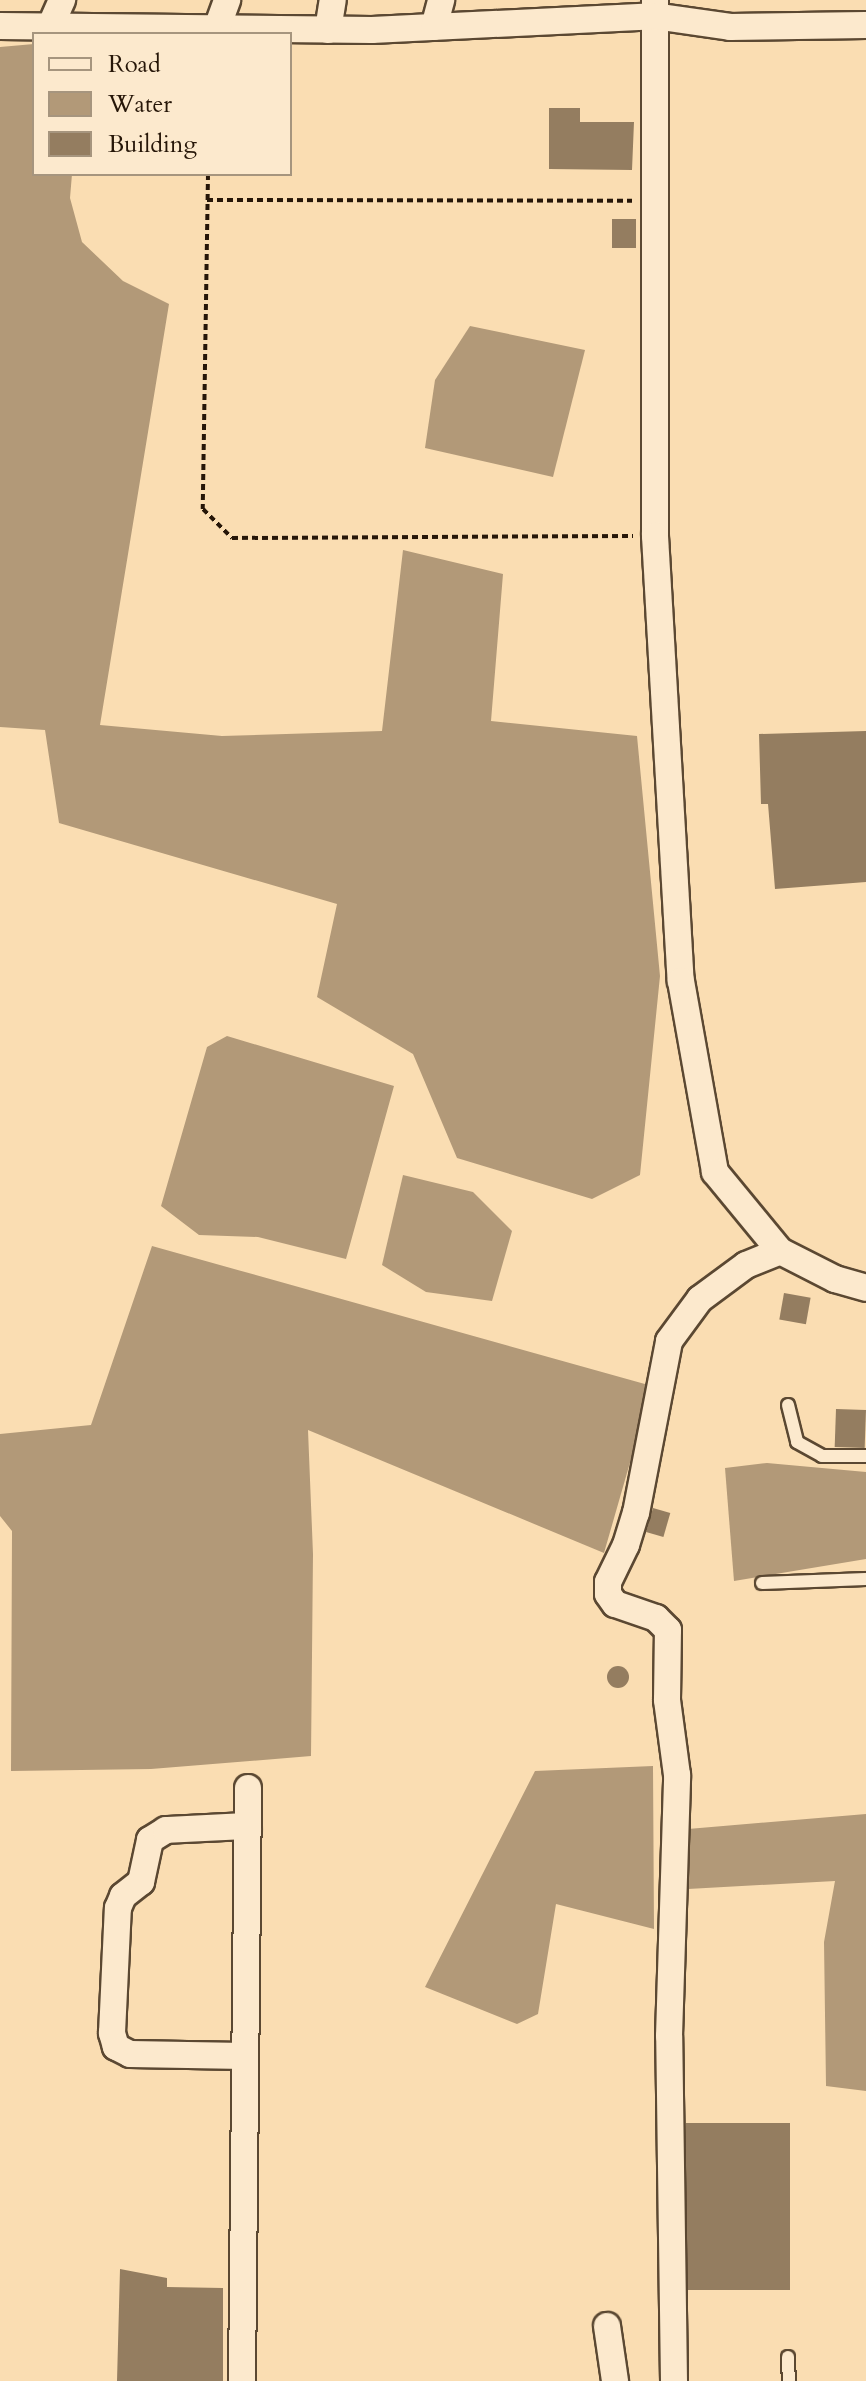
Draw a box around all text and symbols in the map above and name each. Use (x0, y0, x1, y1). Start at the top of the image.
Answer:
legend (32, 32, 292, 176)
text: Road (108, 48, 161, 81)
text: Water (108, 88, 172, 121)
text: Building (108, 128, 197, 161)

